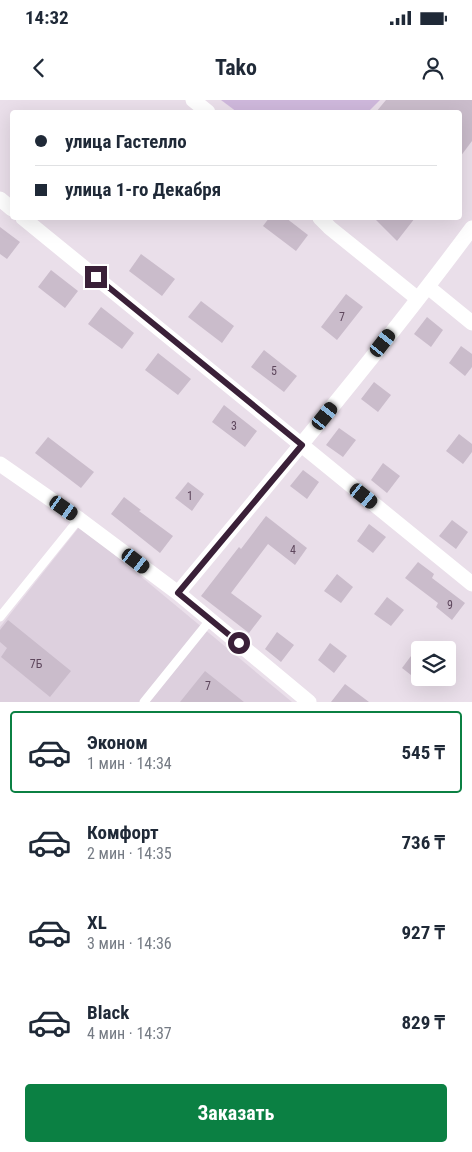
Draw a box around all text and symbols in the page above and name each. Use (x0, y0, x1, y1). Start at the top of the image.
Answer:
text: 14:32 (25, 6, 69, 29)
icon: back (25, 54, 53, 82)
icon: person (419, 54, 447, 82)
text: Tako (215, 55, 257, 80)
text: улица Гастелло (65, 130, 187, 153)
text: улица 1-го Декабря (65, 178, 221, 201)
route end (85, 266, 107, 288)
house number: 7 (339, 310, 345, 324)
car (367, 327, 398, 359)
house number: 5 (271, 364, 277, 378)
car (309, 400, 340, 432)
house number: 3 (231, 419, 237, 433)
car (347, 481, 380, 511)
house number: 1 (187, 489, 193, 503)
car (47, 493, 80, 523)
house number: 4 (290, 543, 296, 557)
car (119, 546, 152, 576)
house number: 9 (447, 598, 453, 612)
route start (228, 632, 250, 654)
map controls (411, 641, 456, 686)
button: layers (411, 641, 456, 686)
house number: 7Б (30, 657, 43, 671)
house number: 7 (205, 679, 211, 693)
icon: car (27, 730, 72, 775)
text: Эконом (87, 731, 148, 754)
text: 545 ₸ (401, 741, 445, 764)
text: 1 мин · 14:34 (87, 754, 172, 773)
icon: car (27, 820, 72, 865)
text: Комфорт (87, 821, 159, 844)
text: 736 ₸ (401, 831, 445, 854)
text: 2 мин · 14:35 (87, 844, 172, 863)
icon: car (27, 910, 72, 955)
text: XL (87, 911, 107, 934)
text: 927 ₸ (401, 921, 445, 944)
text: 3 мин · 14:36 (87, 934, 172, 953)
icon: car (27, 1000, 72, 1045)
text: Black (87, 1001, 129, 1024)
text: 829 ₸ (401, 1011, 445, 1034)
text: 4 мин · 14:37 (87, 1024, 172, 1043)
button: Заказать (25, 1084, 447, 1142)

